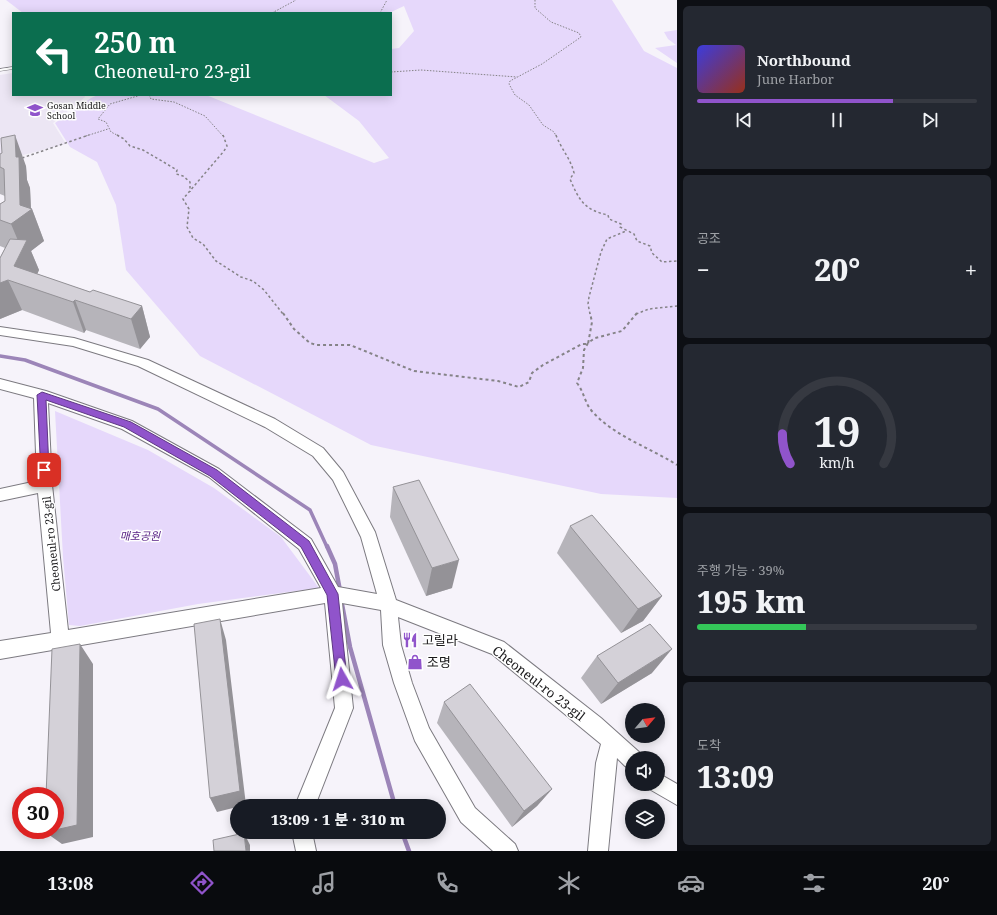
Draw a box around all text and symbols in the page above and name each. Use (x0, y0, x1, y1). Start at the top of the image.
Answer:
text: 250 m (94, 23, 176, 61)
icon: left (28, 28, 80, 80)
text: Northbound (757, 50, 851, 70)
text: Cheoneul-ro 23-gil (94, 59, 251, 83)
text: June Harbor (757, 70, 834, 88)
place label: Gosan Middle School (47, 99, 106, 122)
school or university icon: Gosan Middle School (26, 101, 44, 119)
icon: previous (733, 109, 755, 131)
icon: pause (826, 109, 848, 131)
icon: next (919, 109, 941, 131)
text: 공조 (697, 229, 721, 247)
text: 20° (814, 249, 860, 290)
text: − (697, 254, 710, 284)
text: + (965, 254, 977, 284)
text: 19 (813, 402, 861, 458)
text: km/h (819, 452, 855, 471)
pin (27, 453, 61, 487)
icon: arrive (33, 459, 55, 481)
street label: Cheoneul-ro 23-gil (38, 495, 63, 592)
park label: 매호공원 (120, 528, 161, 543)
text: 주행 가능 · 39% (697, 561, 784, 579)
text: 195 km (697, 581, 806, 622)
restaurant icon: 고릴라 (401, 631, 419, 649)
place label: 고릴라 (422, 631, 458, 649)
street label: Cheoneul-ro 23-gil (489, 641, 589, 725)
shop icon: 조명 (406, 653, 424, 671)
place label: 조명 (427, 653, 451, 671)
position arrow (321, 658, 363, 700)
north arrow (625, 703, 665, 743)
map controls (625, 703, 665, 839)
text: 도착 (697, 736, 721, 754)
button: sound (625, 751, 665, 791)
text: 13:09 (697, 756, 774, 797)
speed limit sign: 30 (12, 787, 64, 839)
button: layers (625, 799, 665, 839)
text: 13:09 · 1 분 · 310 m (271, 809, 405, 829)
icon: directions (188, 869, 216, 897)
icon: music (310, 869, 338, 897)
icon: phone (433, 869, 461, 897)
icon: climate (555, 869, 583, 897)
icon: car (677, 869, 705, 897)
icon: filters (800, 869, 828, 897)
text: 13:08 (47, 871, 93, 895)
text: 20° (922, 871, 950, 895)

